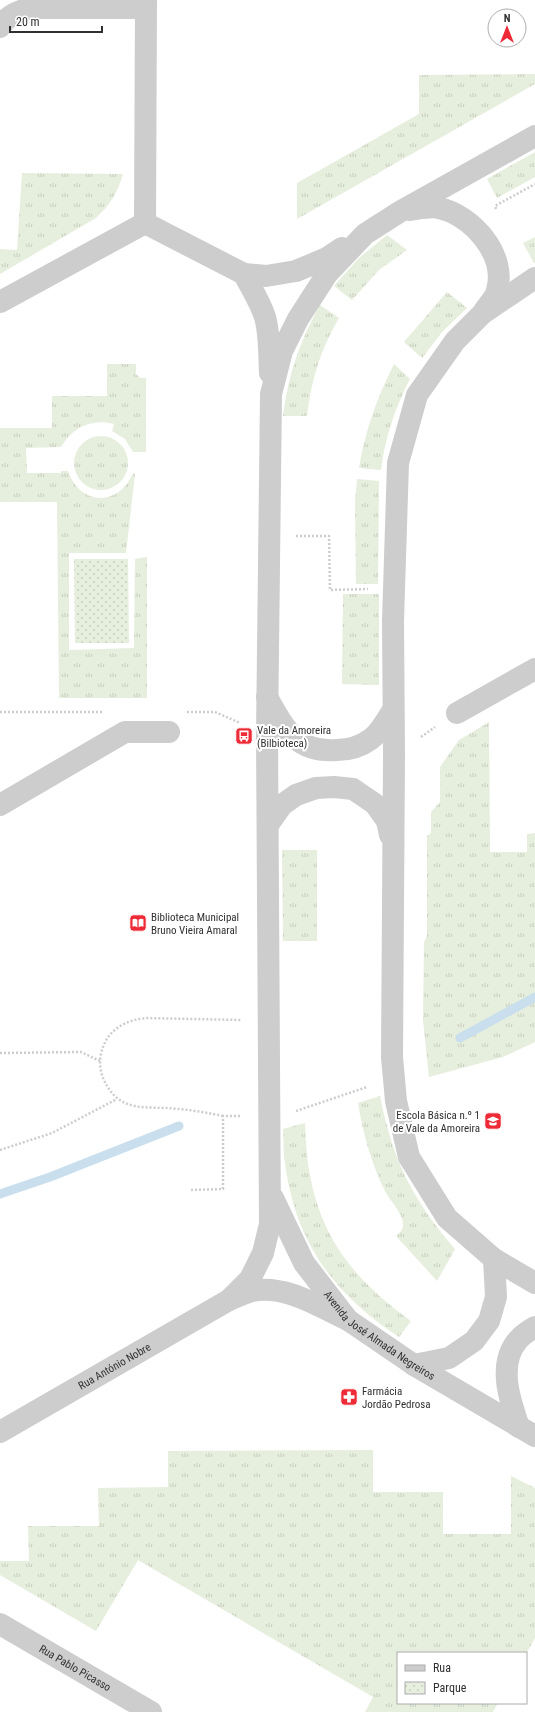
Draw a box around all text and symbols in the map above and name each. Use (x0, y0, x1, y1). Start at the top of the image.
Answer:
scale bar (10, 8, 102, 34)
north arrow (487, 8, 527, 48)
text: N (504, 12, 511, 25)
text: 20 m (16, 15, 40, 29)
place label: Vale da Amoreira (Bilbioteca) (257, 724, 331, 750)
bus stop icon: Vale da Amoreira (Bilbioteca) (234, 726, 254, 746)
place label: Biblioteca Municipal Bruno Vieira Amaral (151, 911, 239, 937)
library icon: Biblioteca Municipal Bruno Vieira Amaral (128, 913, 148, 933)
place label: Escola Básica n.º 1 de Vale da Amoreira (393, 1109, 480, 1135)
school or university icon: Escola Básica n.º 1 de Vale da Amoreira (483, 1111, 503, 1131)
street label: Avenida José Almada Negreiros (321, 1288, 437, 1383)
street label: Rua António Nobre (76, 1341, 153, 1392)
place label: Farmácia Jordão Pedrosa (362, 1385, 431, 1411)
pharmacy icon: Farmácia Jordão Pedrosa (339, 1387, 359, 1407)
street label: Rua Pablo Picasso (37, 1642, 114, 1694)
legend (397, 1652, 527, 1704)
text: Rua (433, 1661, 451, 1675)
text: Parque (433, 1681, 467, 1695)

